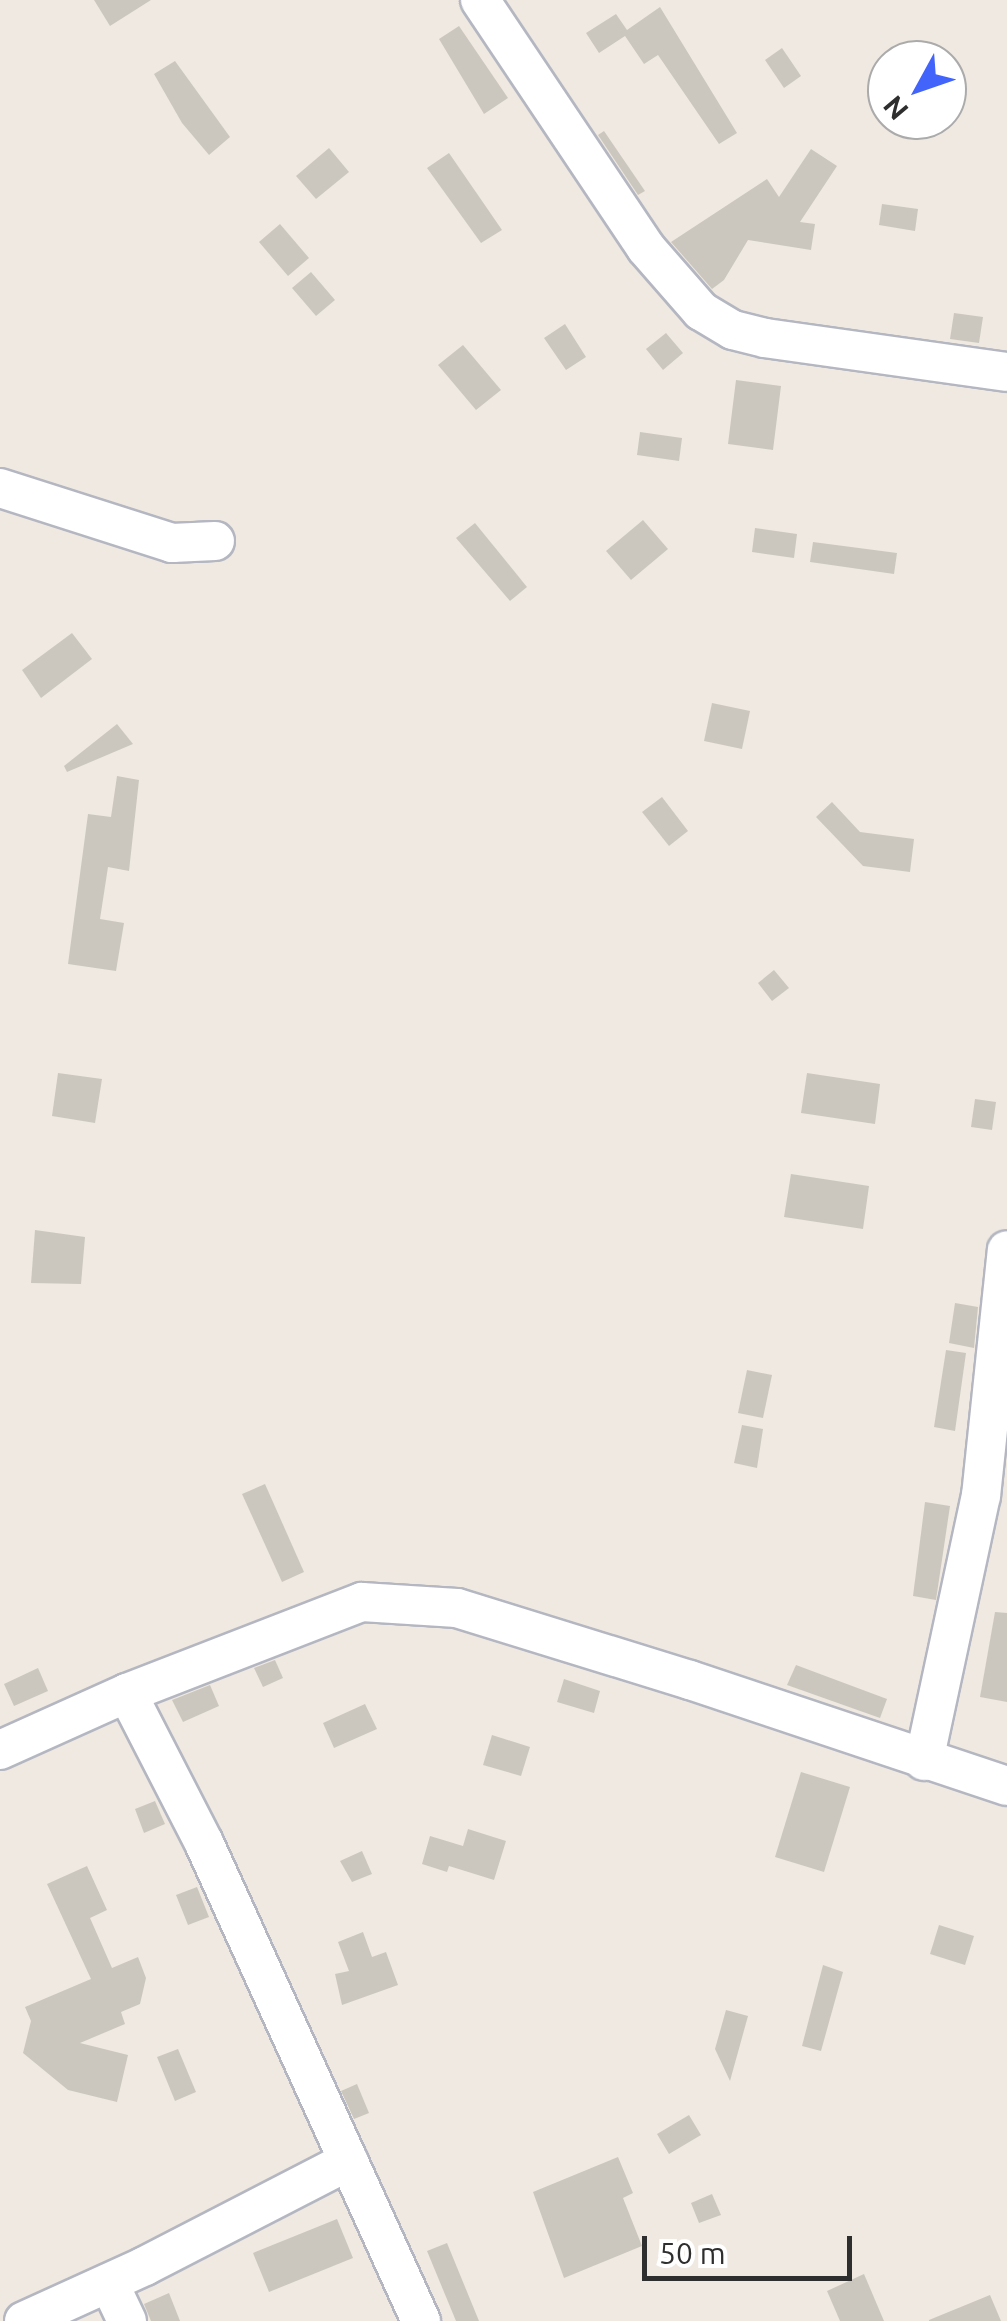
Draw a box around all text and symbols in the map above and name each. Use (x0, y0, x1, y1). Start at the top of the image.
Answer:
north arrow (867, 40, 967, 140)
text: N (877, 90, 914, 126)
scale bar (647, 2216, 857, 2278)
text: 50 m (659, 2236, 726, 2270)

